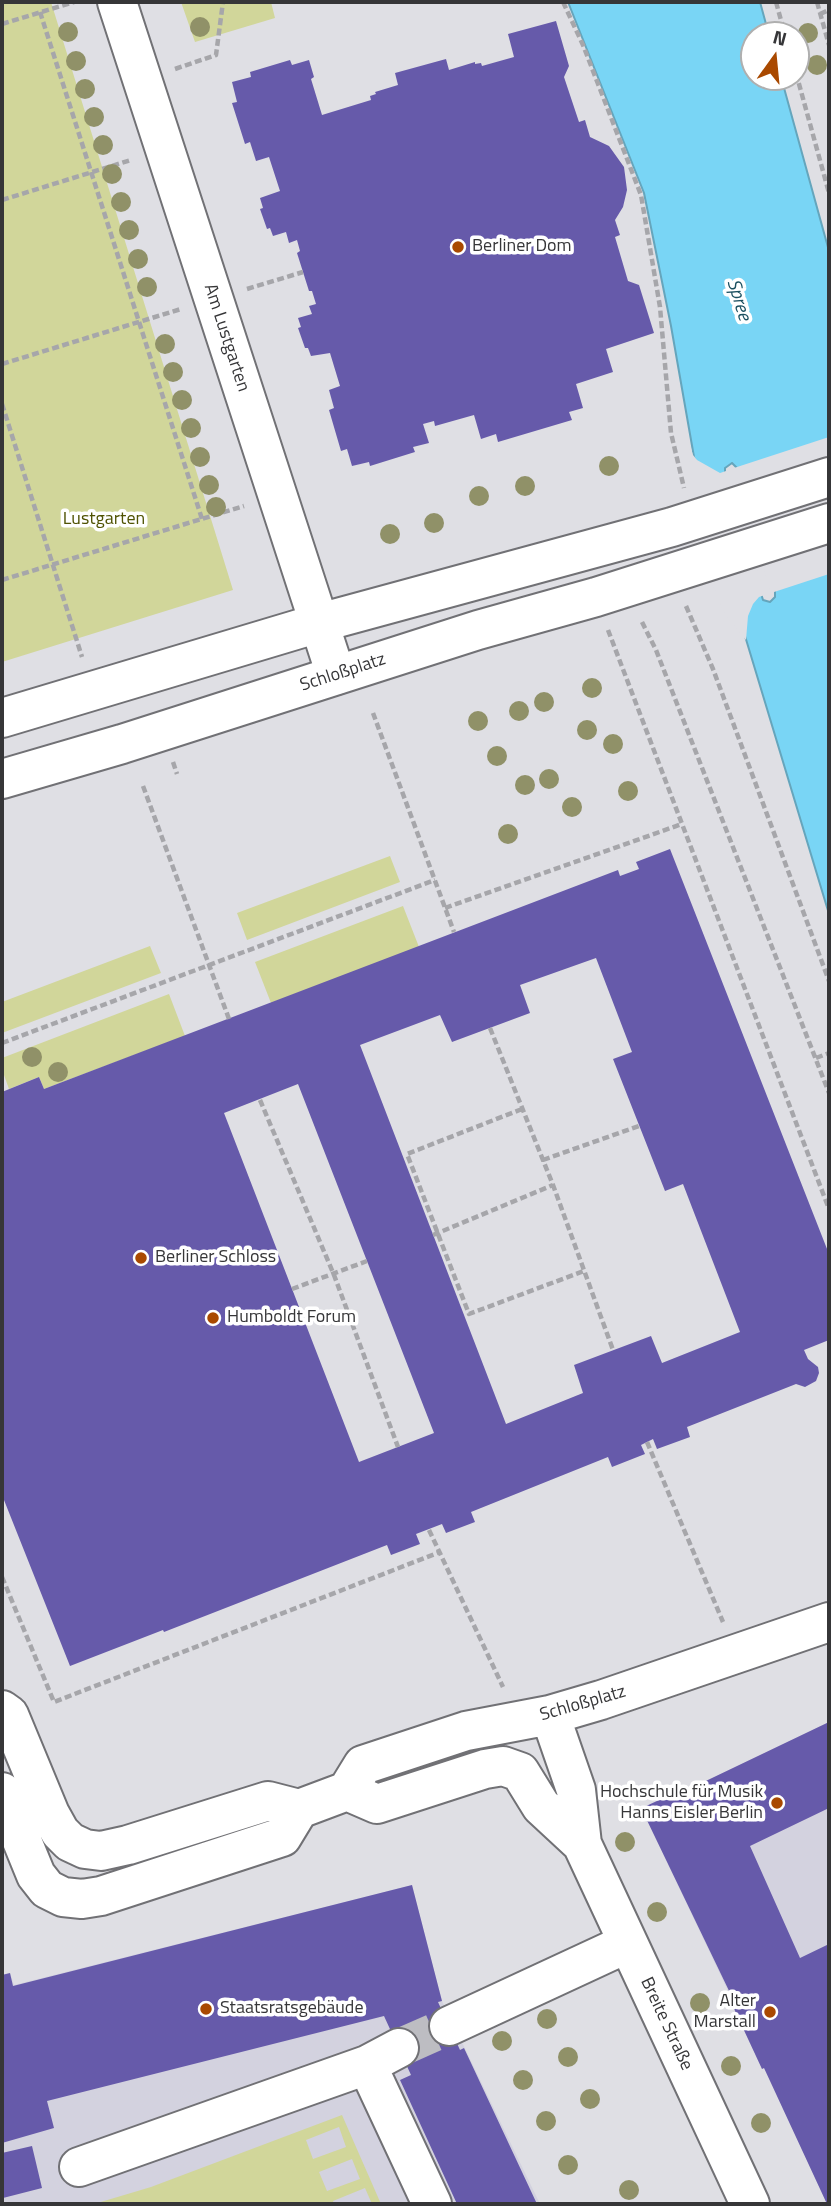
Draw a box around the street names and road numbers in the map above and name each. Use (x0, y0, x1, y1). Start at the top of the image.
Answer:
street label: Am Lustgarten (198, 281, 254, 395)
street label: Schloßplatz (298, 649, 388, 697)
street label: Schloßplatz (538, 1681, 628, 1727)
street label: Breite Straße (635, 1974, 697, 2074)

